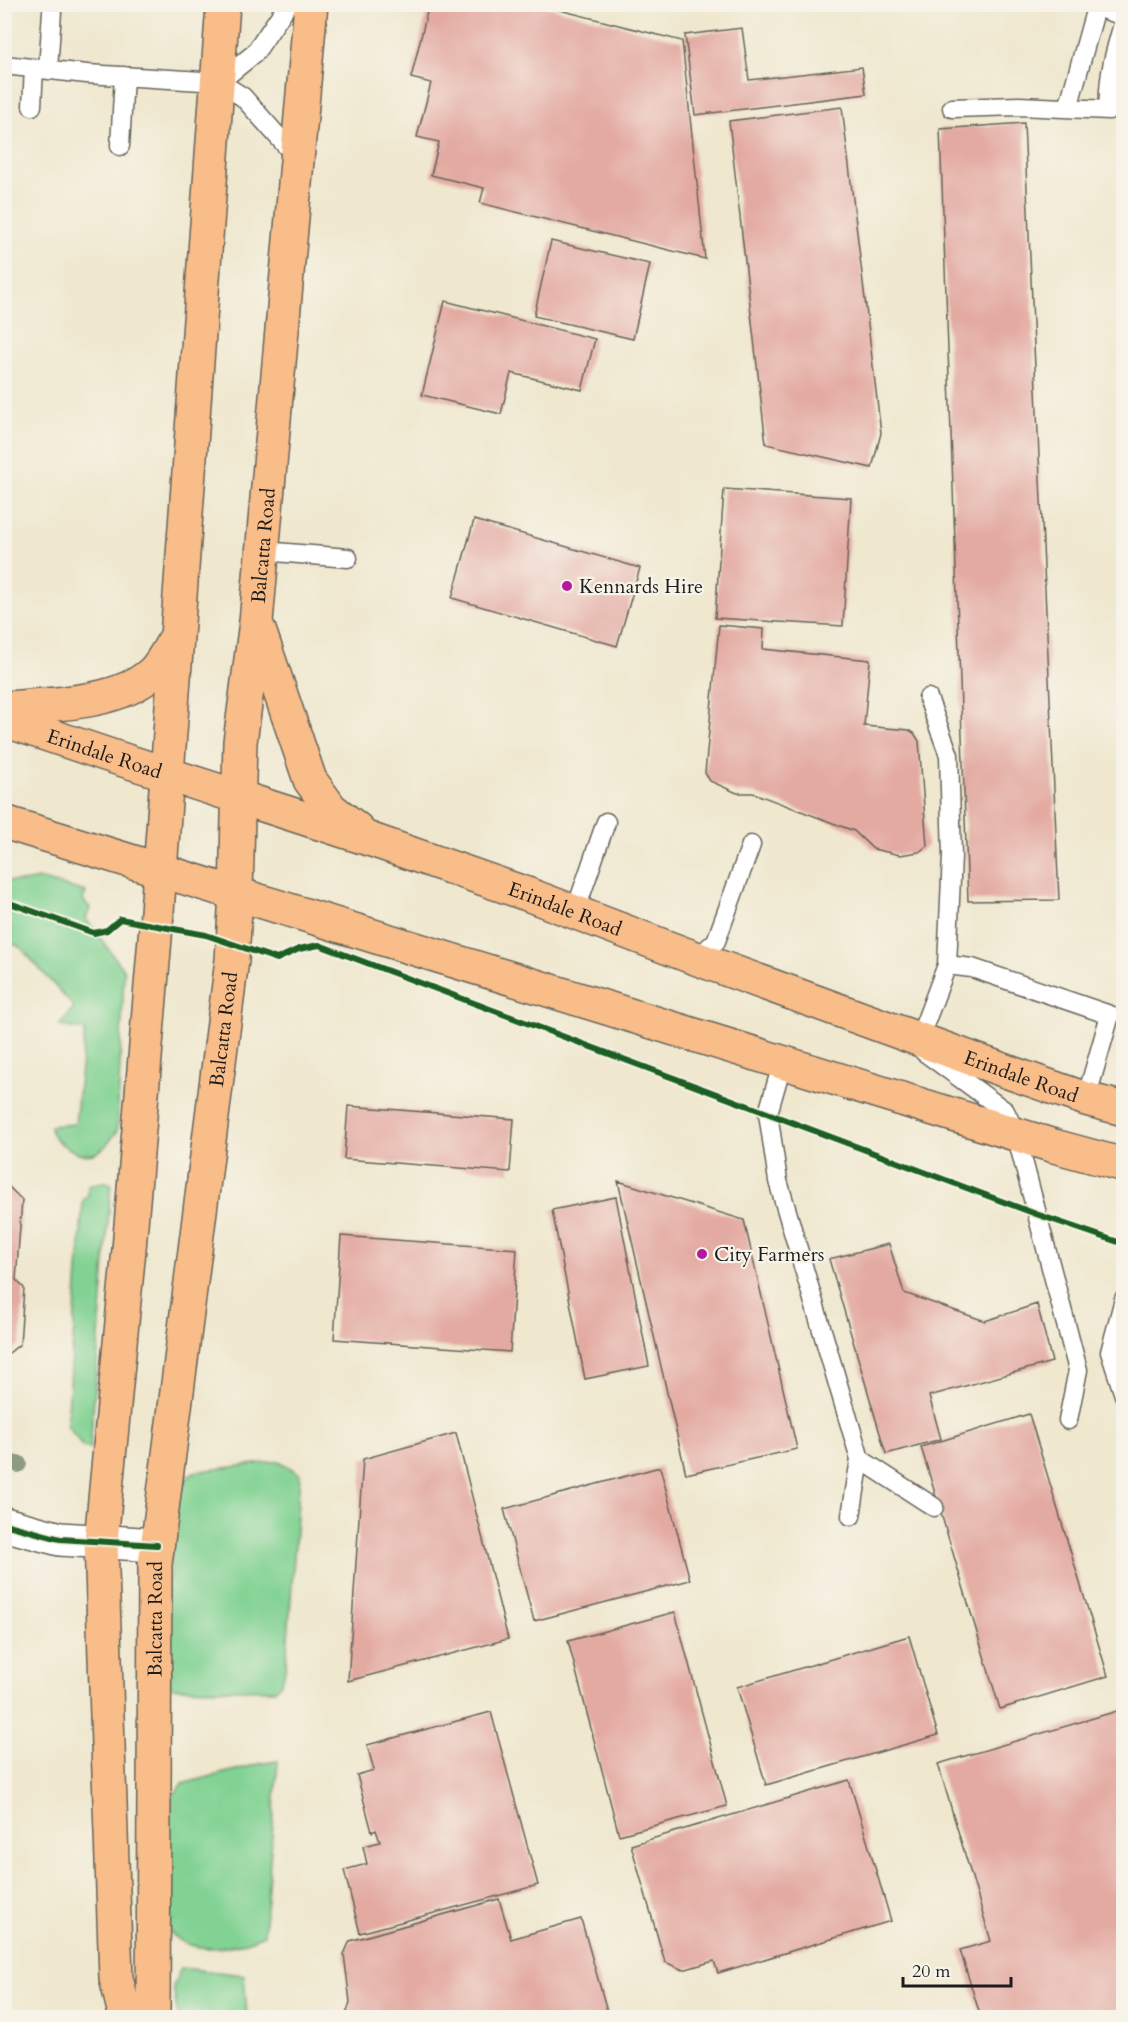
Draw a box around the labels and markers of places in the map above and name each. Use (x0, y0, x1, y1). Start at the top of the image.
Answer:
place label: Kennards Hire (579, 573, 703, 600)
marker: Kennards Hire (560, 579, 574, 593)
place label: City Farmers (714, 1241, 825, 1268)
marker: City Farmers (695, 1247, 709, 1261)

